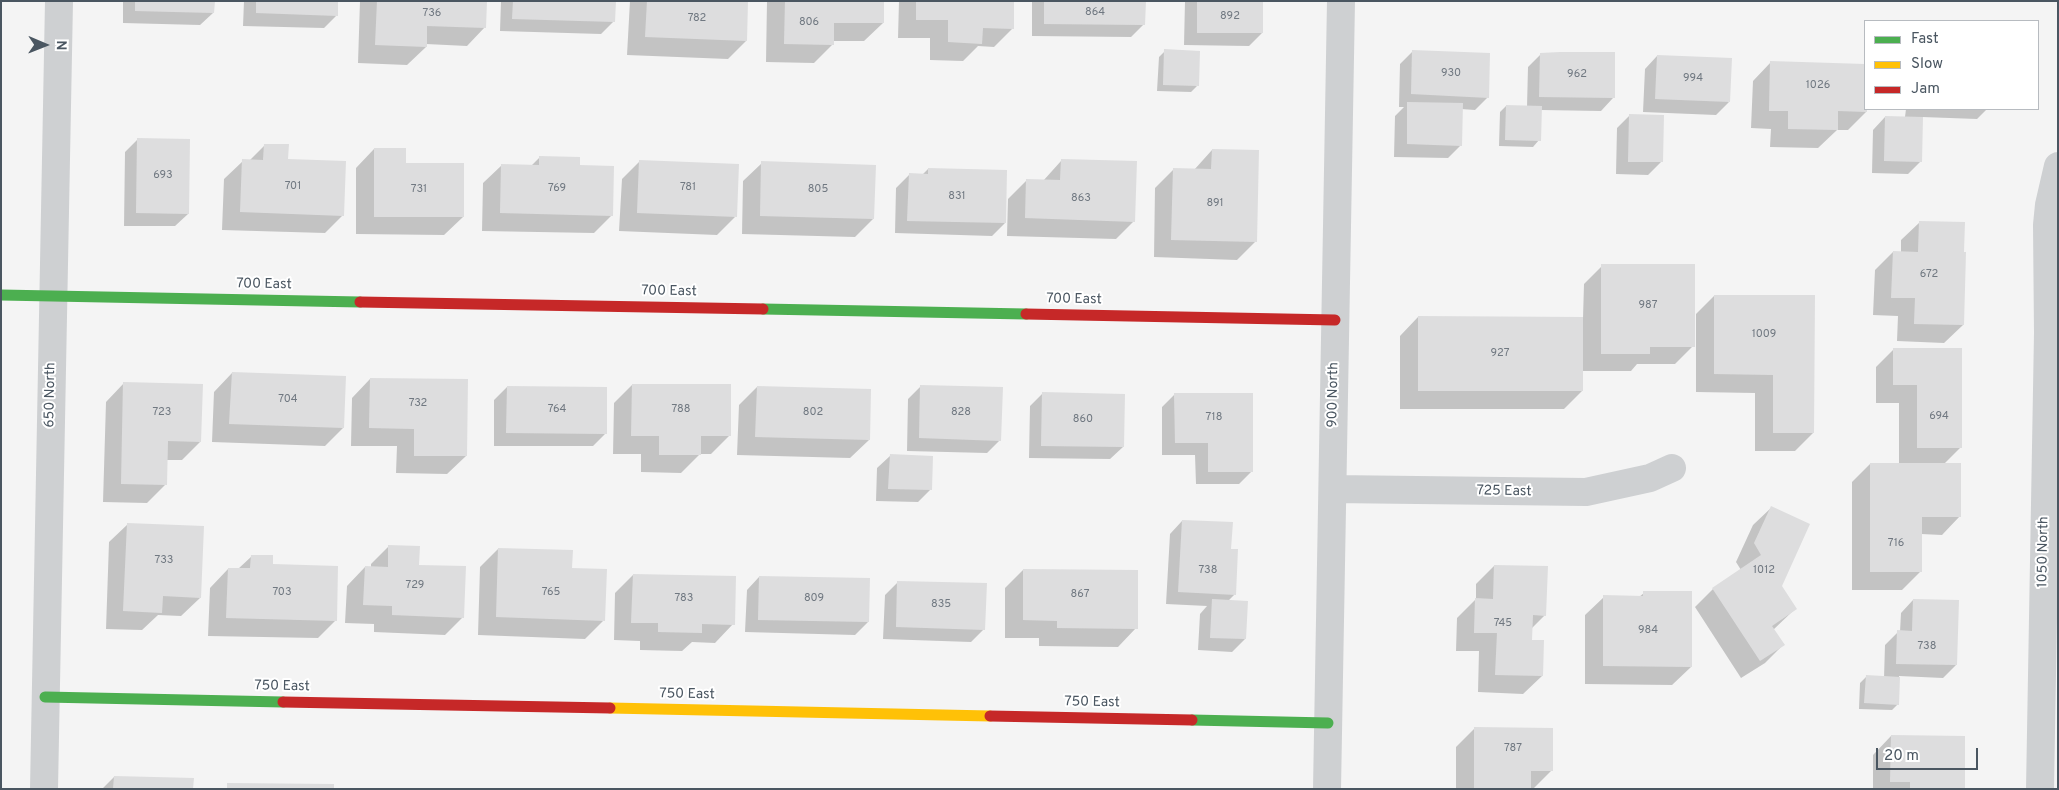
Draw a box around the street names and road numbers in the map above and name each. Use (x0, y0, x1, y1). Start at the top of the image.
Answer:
street label: 700 East (236, 276, 292, 294)
street label: 700 East (641, 283, 697, 301)
street label: 700 East (1046, 291, 1102, 309)
street label: 650 North (42, 362, 60, 428)
street label: 900 North (1325, 362, 1343, 428)
street label: 725 East (1476, 483, 1532, 501)
street label: 1050 North (2035, 516, 2053, 588)
street label: 750 East (254, 678, 310, 696)
street label: 750 East (659, 686, 715, 704)
street label: 750 East (1064, 694, 1120, 712)

